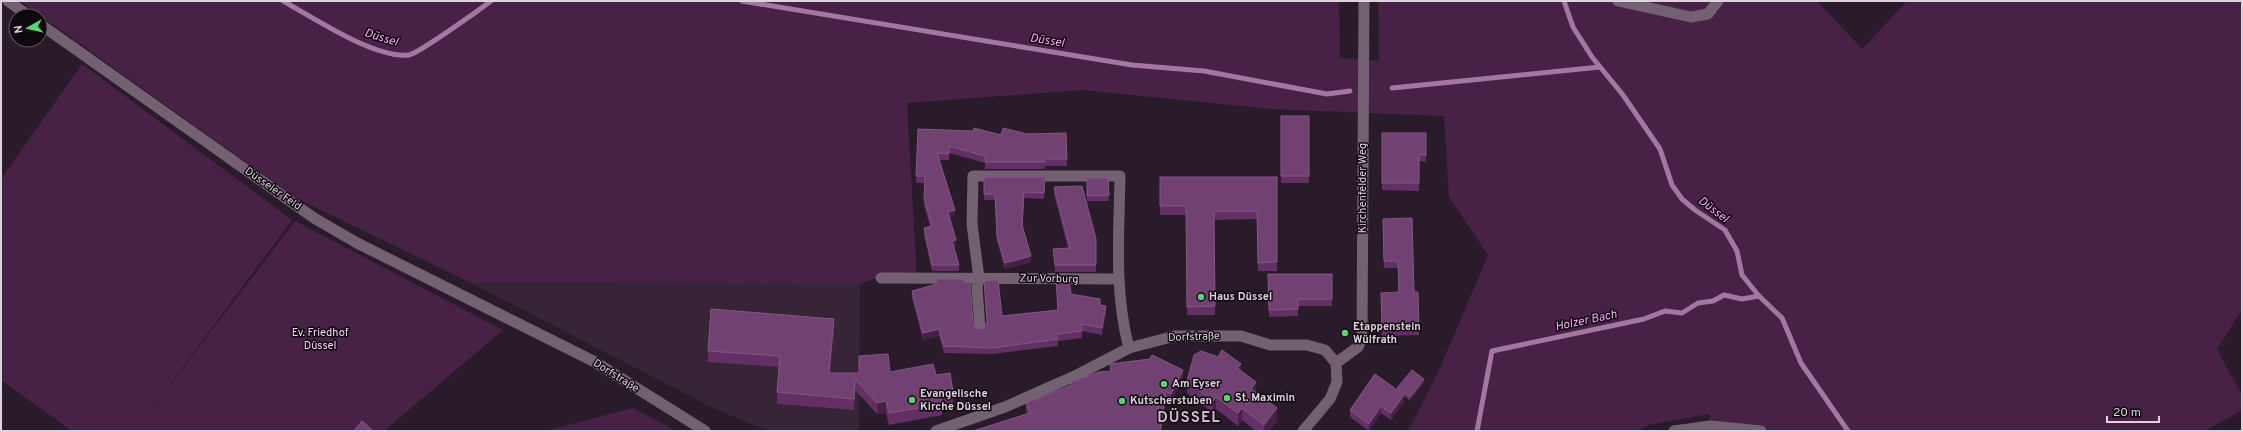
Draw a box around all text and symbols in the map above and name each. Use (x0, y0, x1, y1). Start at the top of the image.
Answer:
north arrow (8, 8, 48, 48)
text: N (12, 24, 27, 34)
water label: Düssel (362, 25, 401, 51)
water label: Düssel (1029, 30, 1066, 52)
street label: Kirchenfelder Weg (1356, 143, 1370, 233)
street label: Düsseler Feld (242, 164, 304, 214)
water label: Düssel (1694, 193, 1732, 227)
street label: Zur Vorburg (1019, 271, 1079, 287)
place label: Haus Düssel (1209, 290, 1272, 304)
marker: Haus Düssel (1196, 292, 1206, 302)
water label: Holzer Bach (1554, 307, 1619, 335)
place label: Etappenstein Wülfrath (1353, 320, 1421, 347)
park label: Ev. Friedhof Düssel (292, 326, 349, 353)
marker: Etappenstein Wülfrath (1340, 328, 1350, 338)
street label: Dorfstraße (1168, 329, 1220, 345)
street label: Dorfstraße (590, 356, 642, 396)
place label: Am Eyser (1172, 377, 1221, 391)
marker: Am Eyser (1159, 379, 1169, 389)
place label: Evangelische Kirche Düssel (920, 387, 991, 414)
place label: St. Maximin (1235, 391, 1295, 405)
marker: St. Maximin (1222, 393, 1232, 403)
place label: Kutscherstuben (1130, 394, 1212, 408)
marker: Evangelische Kirche Düssel (907, 395, 917, 405)
marker: Kutscherstuben (1117, 396, 1127, 406)
scale bar (2107, 398, 2159, 424)
text: 20 m (2113, 405, 2141, 421)
district label: DÜSSEL (1157, 407, 1221, 428)

